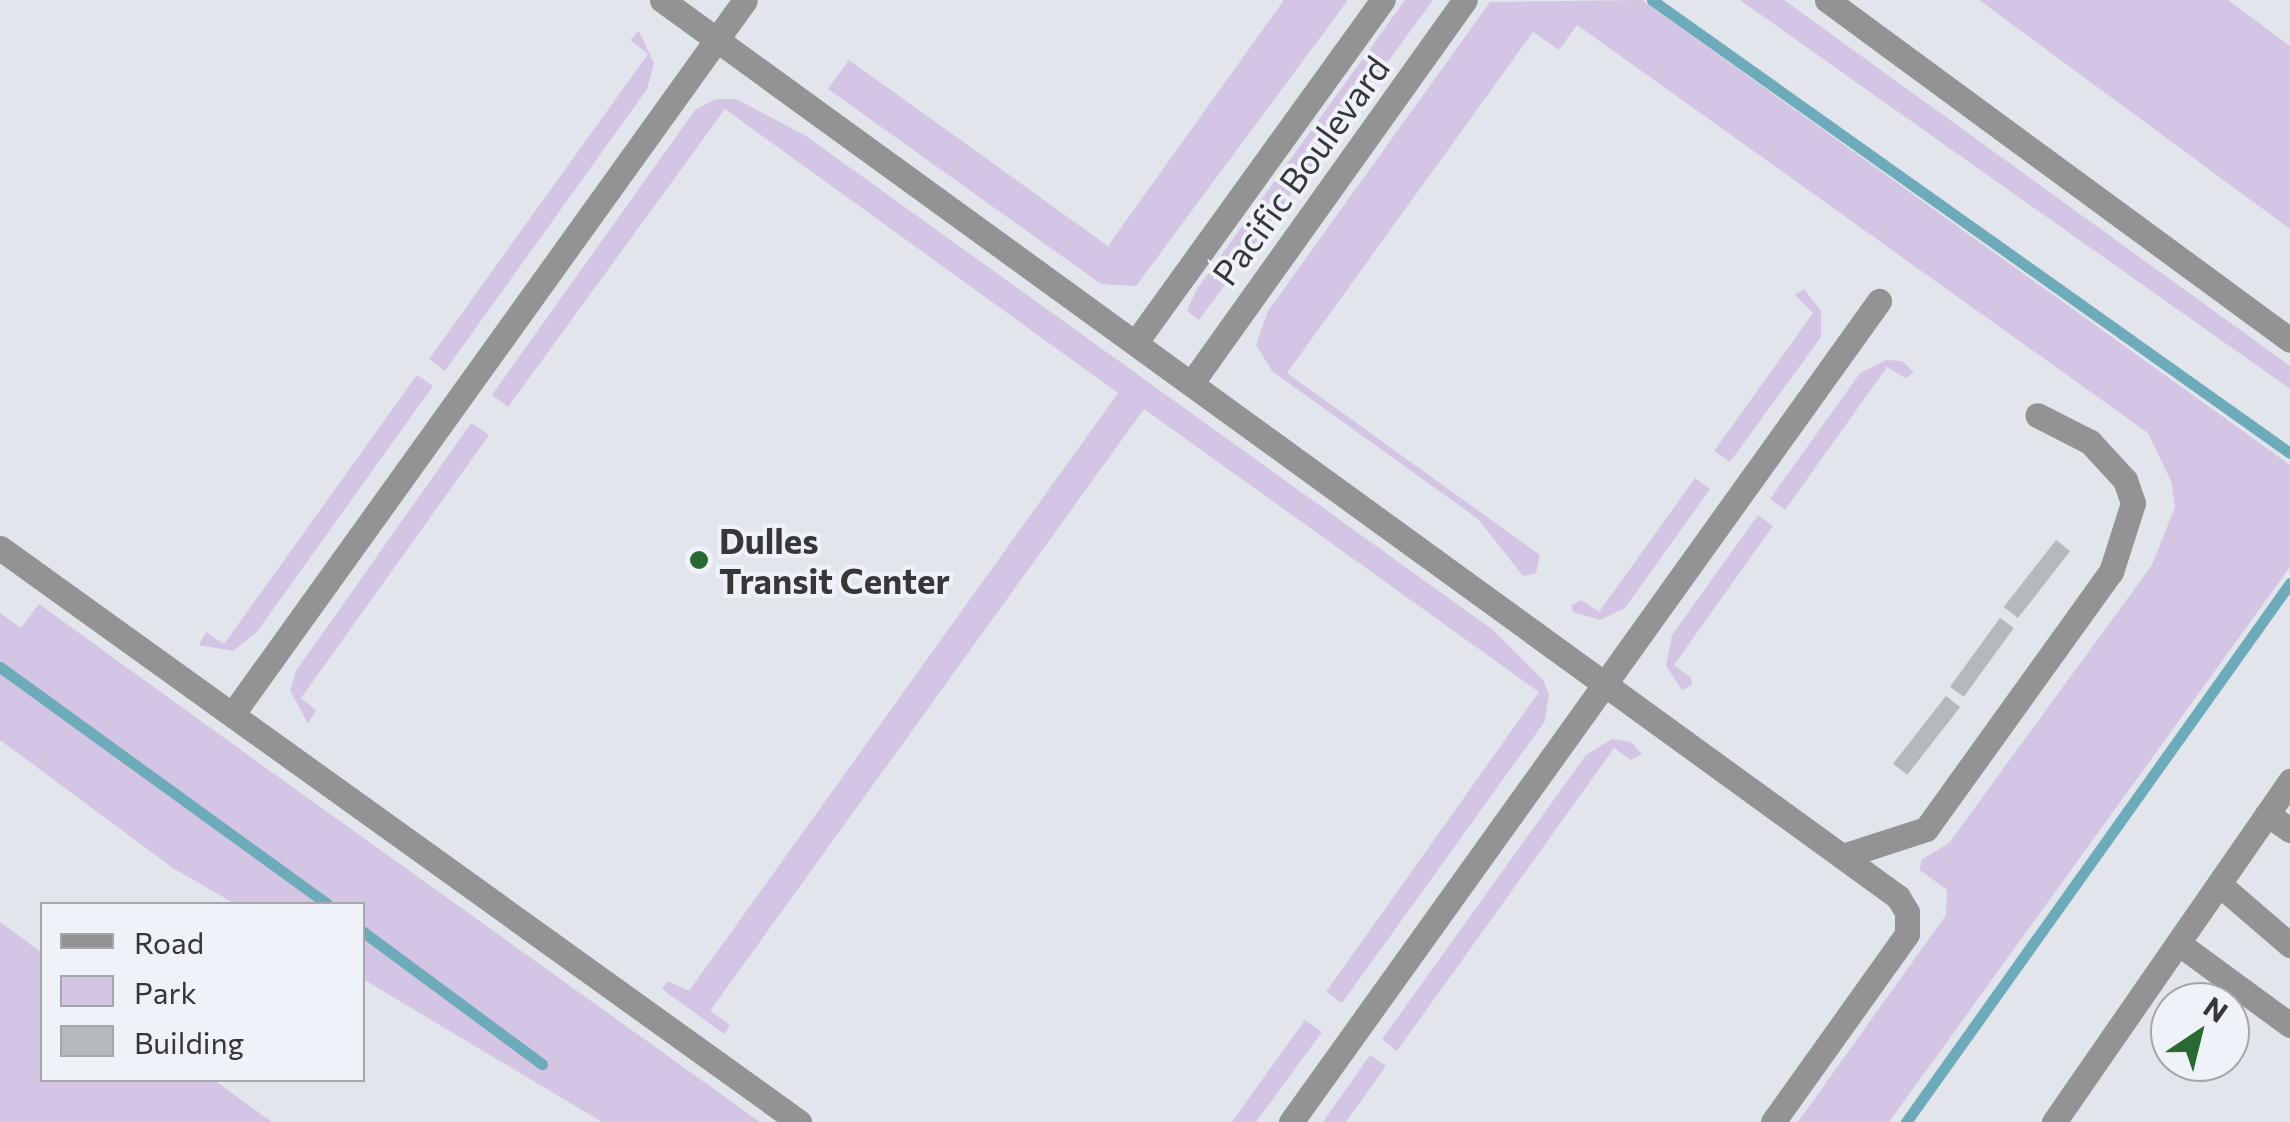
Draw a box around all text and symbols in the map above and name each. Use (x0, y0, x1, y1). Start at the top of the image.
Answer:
street label: Pacific Boulevard (1203, 47, 1397, 293)
place label: Dulles Transit Center (719, 519, 950, 601)
marker: Dulles Transit Center (688, 549, 710, 571)
legend (40, 902, 365, 1082)
text: Road (134, 923, 204, 960)
text: Park (134, 973, 197, 1010)
north arrow (2150, 982, 2250, 1082)
text: N (2198, 989, 2234, 1029)
text: Building (134, 1023, 244, 1060)

